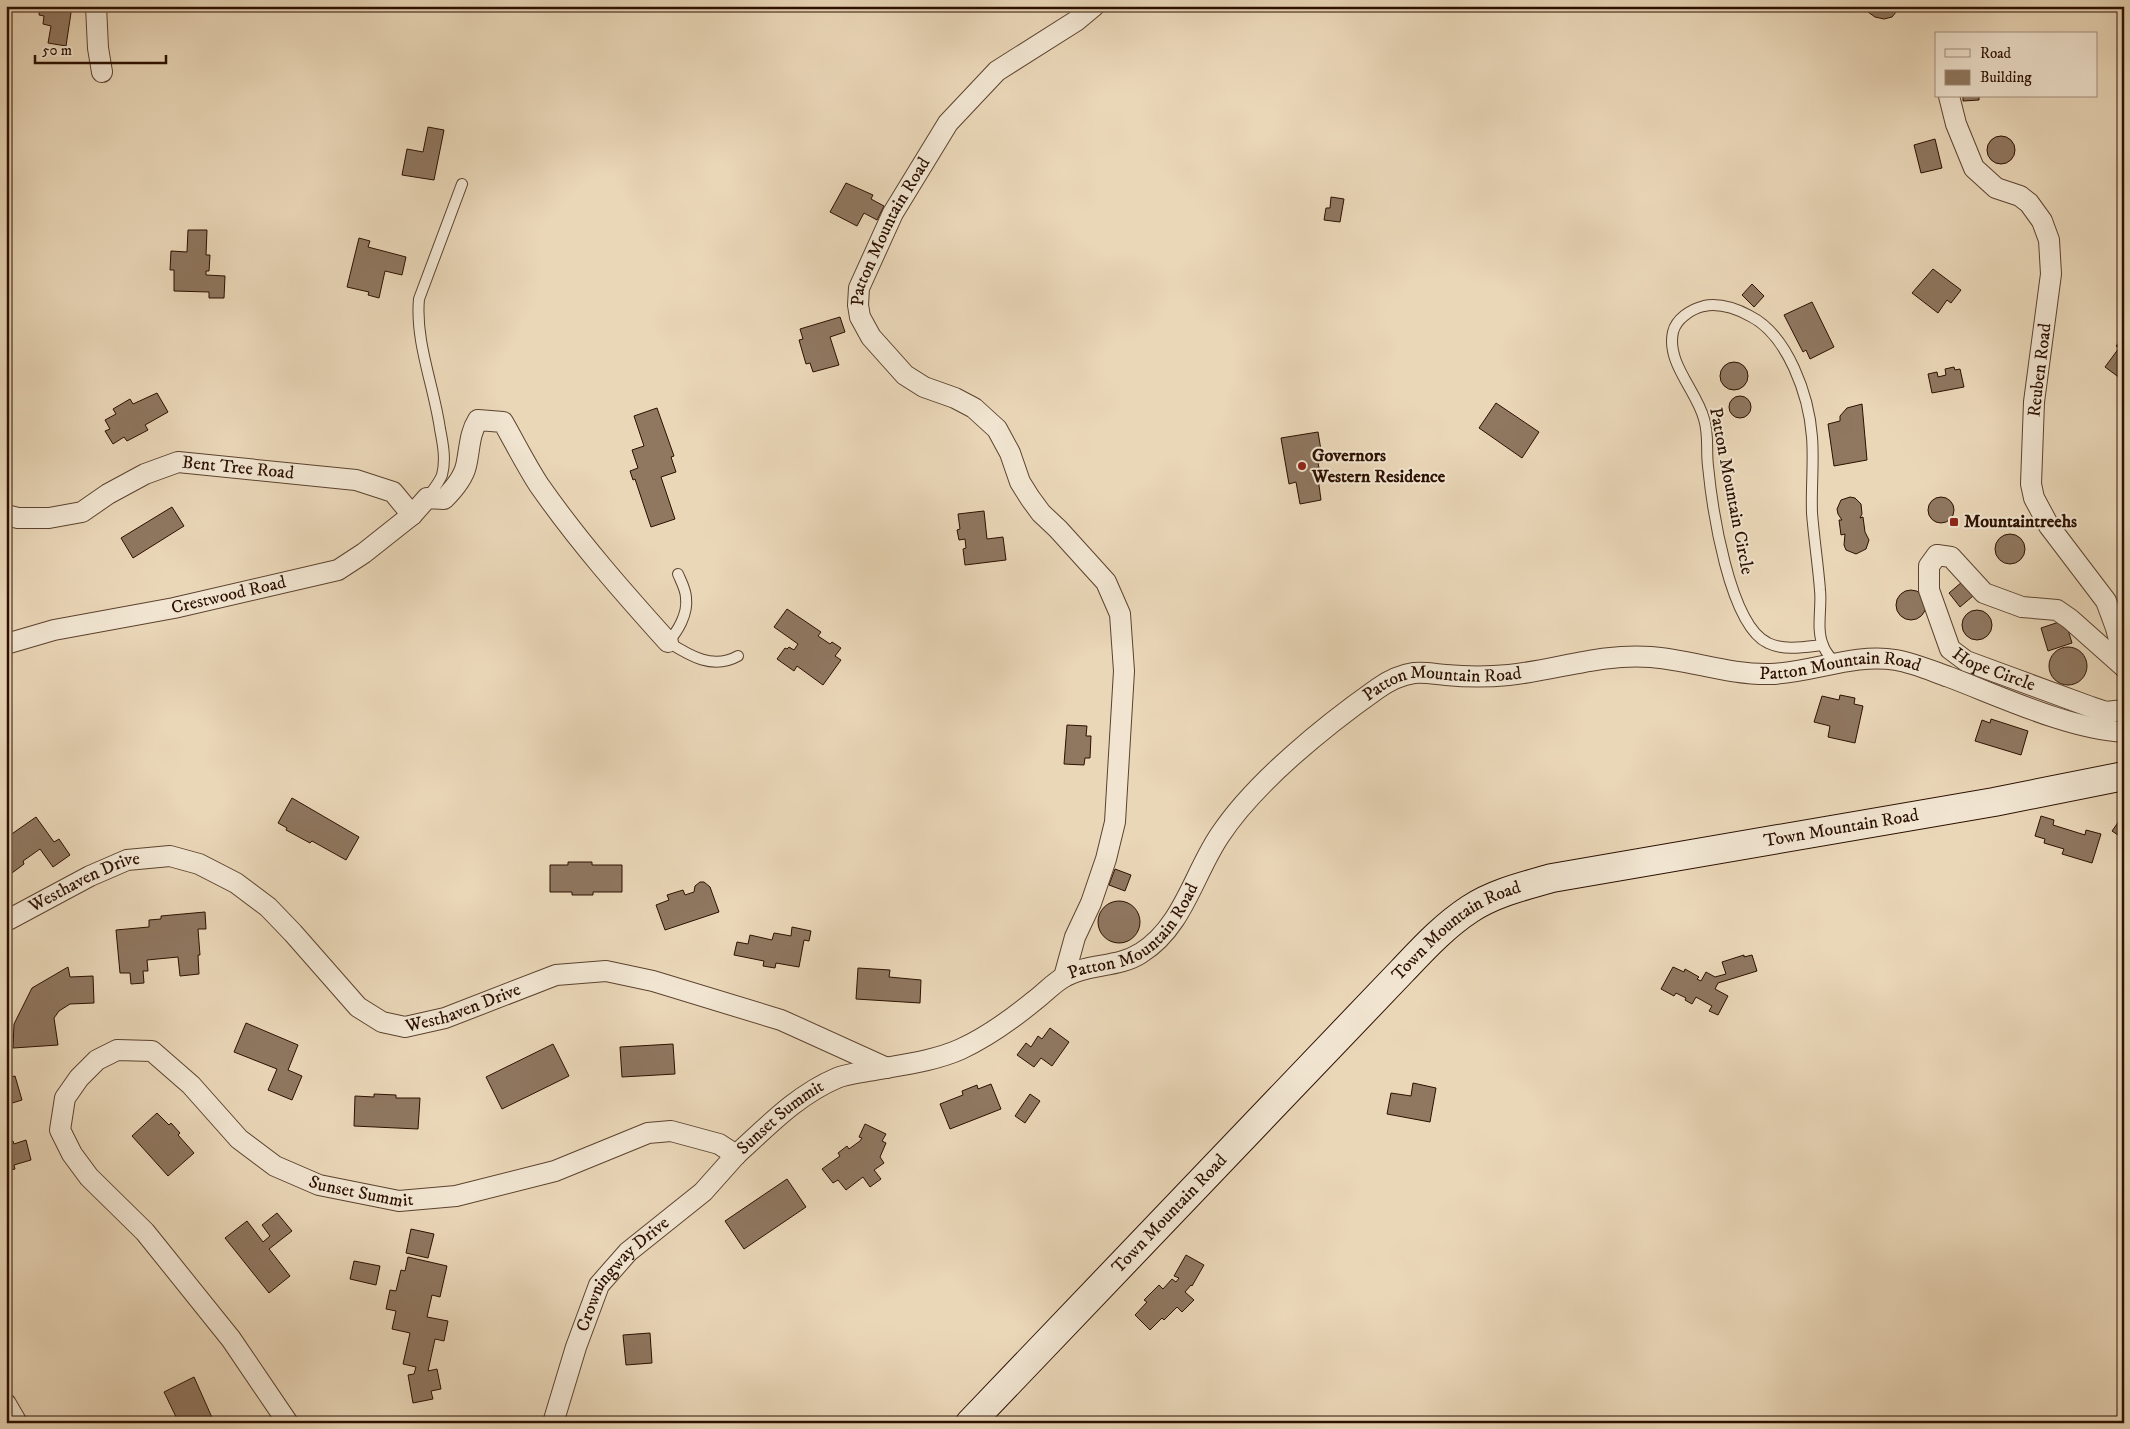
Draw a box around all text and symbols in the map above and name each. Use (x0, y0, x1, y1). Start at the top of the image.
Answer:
scale bar (35, 32, 166, 64)
legend (1935, 32, 2098, 98)
text: 50 m (42, 41, 72, 60)
text: Road (1980, 44, 2012, 63)
text: Building (1980, 68, 2032, 87)
street label: Patton Mountain Road (847, 153, 935, 306)
street label: Reuben Road (2023, 322, 2057, 418)
street label: Patton Mountain Circle (1704, 406, 1758, 576)
place label: Governors Western Residence (1311, 445, 1446, 488)
street label: Bent Tree Road (181, 451, 295, 485)
marker: Governors Western Residence (1296, 460, 1308, 472)
place label: Mountaintreehs (1964, 511, 2077, 533)
marker: Mountaintreehs (1948, 516, 1960, 528)
street label: Crestwood Road (169, 571, 288, 619)
street label: Hope Circle (1948, 643, 2038, 697)
street label: Patton Mountain Road (1759, 647, 1924, 685)
street label: Patton Mountain Road (1359, 662, 1523, 706)
street label: Town Mountain Road (1762, 804, 1920, 852)
street label: Westhaven Drive (24, 848, 141, 918)
street label: Town Mountain Road (1387, 877, 1524, 986)
street label: Patton Mountain Road (1065, 880, 1203, 985)
street label: Westhaven Drive (402, 979, 524, 1038)
street label: Sunset Summit (732, 1075, 828, 1160)
street label: Town Mountain Road (1108, 1150, 1232, 1278)
street label: Sunset Summit (305, 1171, 414, 1213)
street label: Crowningway Drive (572, 1212, 674, 1335)

